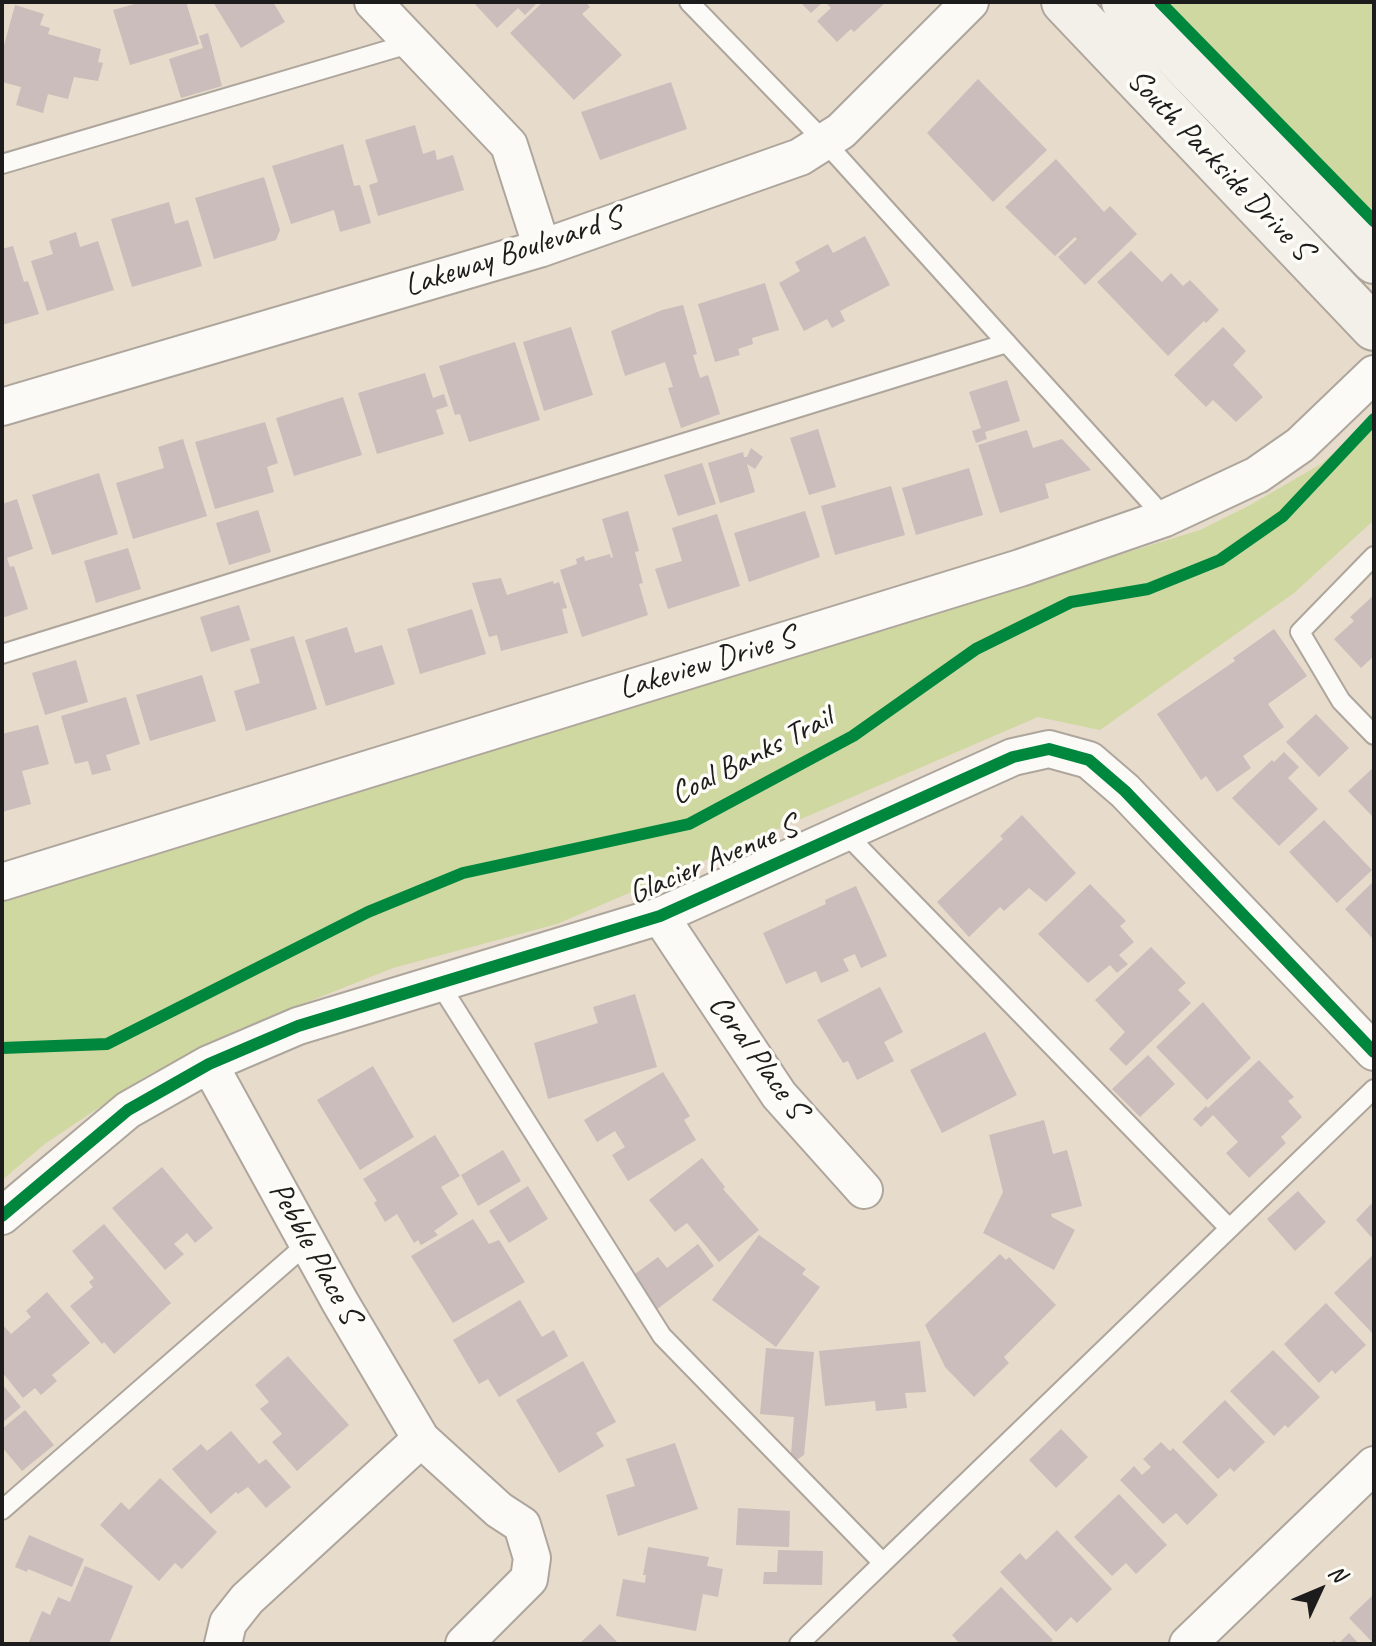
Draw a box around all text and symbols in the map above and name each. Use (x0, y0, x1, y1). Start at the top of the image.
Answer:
street label: South Parkside Drive S (1118, 62, 1320, 268)
street label: Lakeway Boulevard S (400, 200, 626, 306)
street label: Lakeview Drive S (614, 619, 800, 709)
street label: Coal Banks Trail (665, 700, 839, 814)
street label: Glacier Avenue S (623, 808, 803, 914)
street label: Coral Place S (699, 988, 815, 1126)
street label: Pebble Place S (260, 1176, 368, 1330)
north arrow (1280, 1550, 1360, 1630)
text: N (1322, 1559, 1352, 1588)

